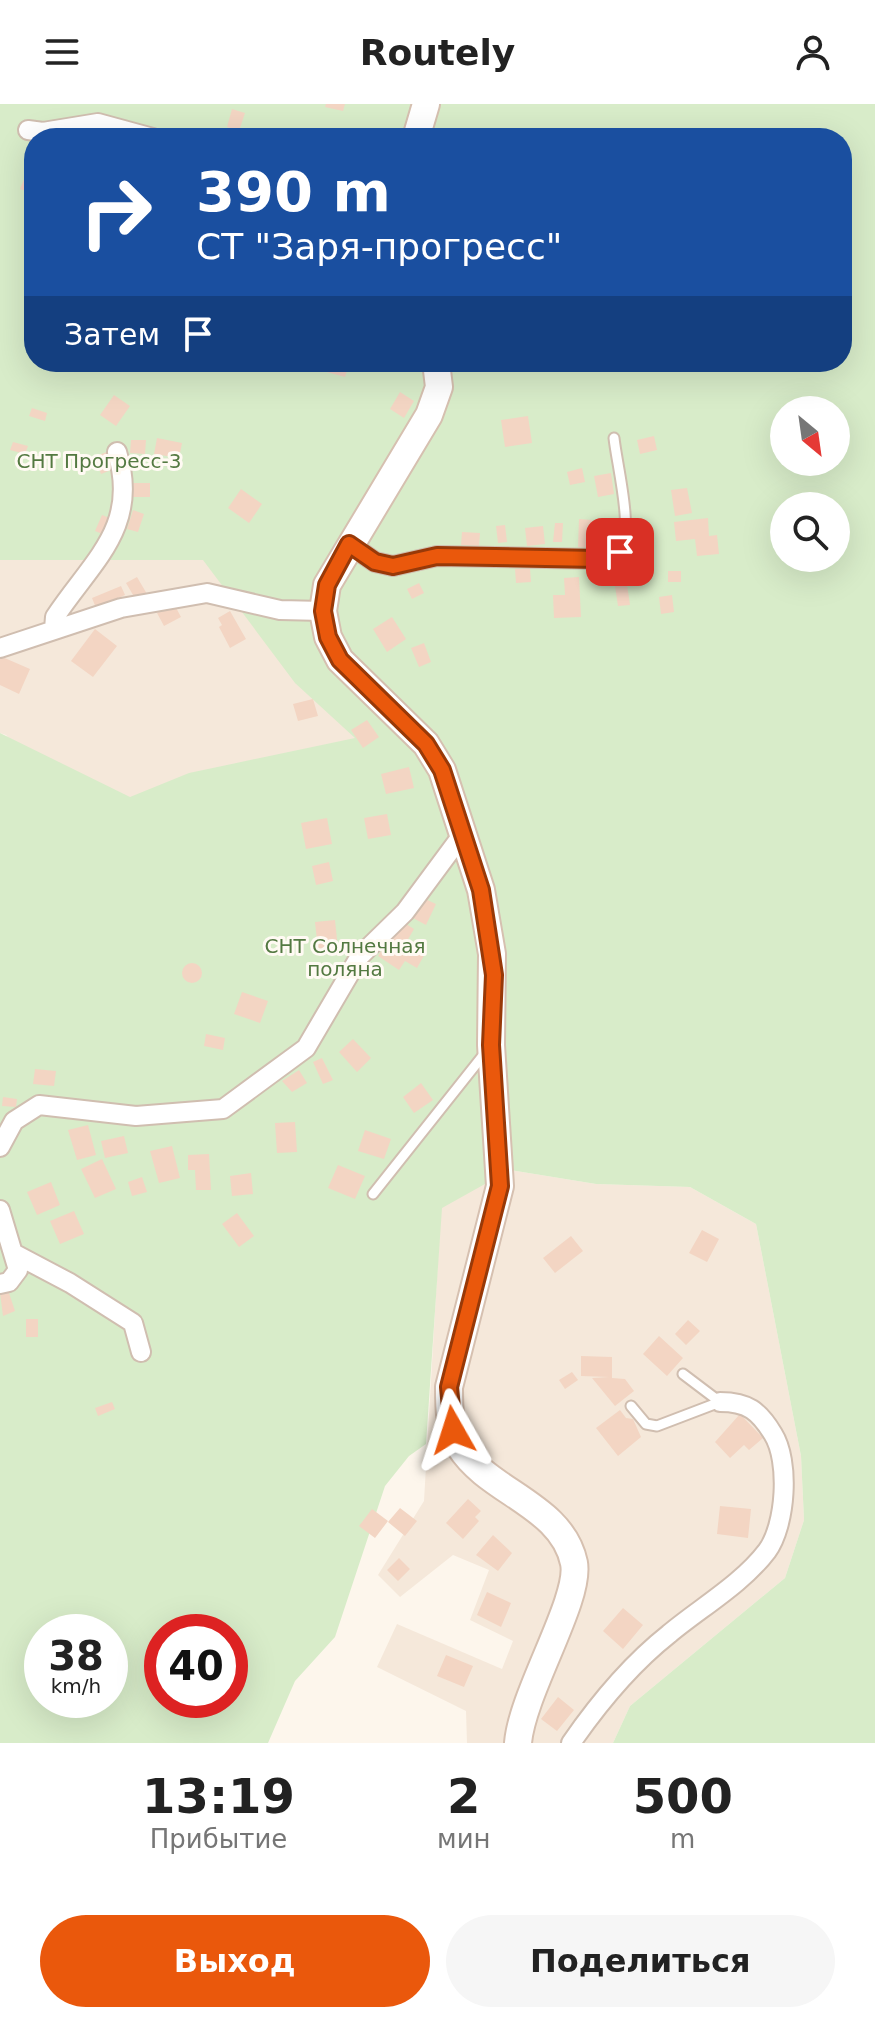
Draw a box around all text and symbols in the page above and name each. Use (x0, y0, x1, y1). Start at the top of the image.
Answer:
icon: menu (40, 30, 84, 74)
icon: person (791, 30, 835, 74)
text: Routely (360, 32, 515, 73)
text: 390 m (196, 159, 391, 224)
icon: right (64, 160, 168, 264)
text: СТ "Заря-прогресс" (196, 226, 562, 267)
icon: arrive (176, 312, 220, 356)
text: Затем (64, 317, 160, 352)
north arrow (770, 396, 850, 476)
map controls (770, 396, 850, 572)
park label: СНТ Прогресс-3 (17, 449, 182, 473)
button: search (770, 492, 850, 572)
pin (586, 518, 654, 586)
icon: arrive (598, 530, 642, 574)
park label: СНТ Солнечная поляна (264, 934, 426, 981)
position arrow (411, 1388, 495, 1472)
speed limit sign: 40 (144, 1614, 248, 1718)
text: 38 (48, 1633, 104, 1679)
text: km/h (51, 1674, 101, 1698)
text: 13:19 (142, 1768, 295, 1824)
text: 2 (447, 1768, 480, 1824)
text: 500 (633, 1768, 733, 1824)
text: Прибытие (150, 1824, 287, 1854)
text: мин (437, 1824, 491, 1854)
text: m (670, 1824, 695, 1854)
button: Выход (40, 1915, 430, 2007)
button: Поделиться (446, 1915, 835, 2007)

